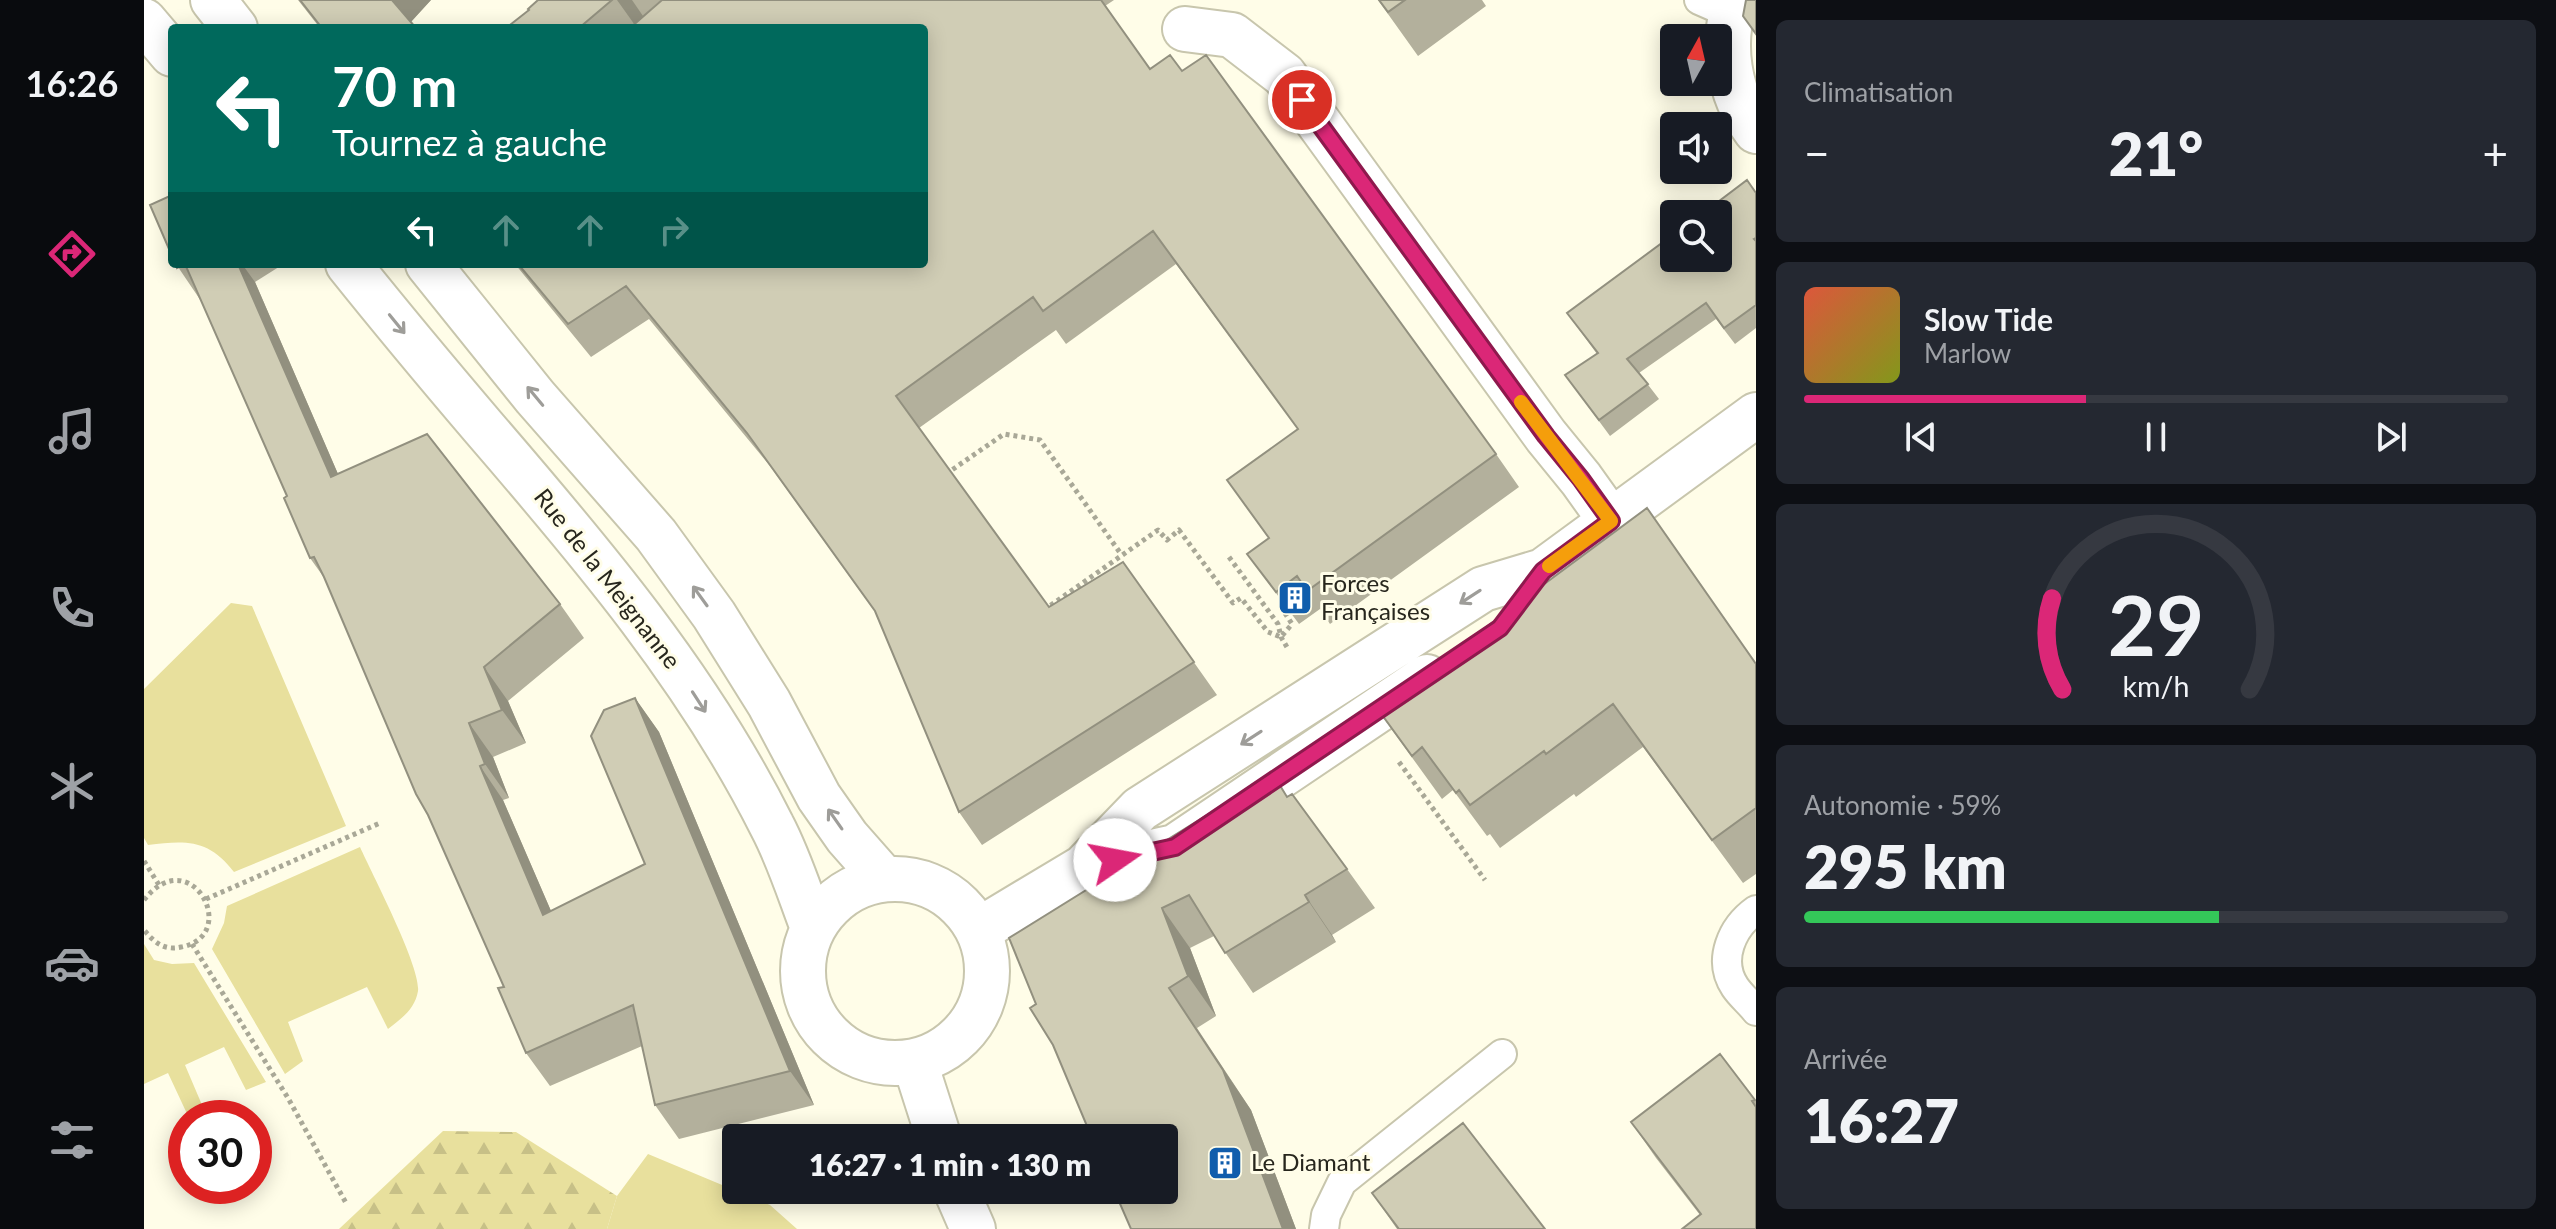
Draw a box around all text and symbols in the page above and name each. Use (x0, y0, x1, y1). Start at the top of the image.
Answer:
north arrow (1660, 24, 1732, 96)
map controls (1660, 24, 1732, 272)
text: 70 m (332, 52, 457, 119)
icon: left (200, 56, 304, 160)
text: 16:26 (26, 61, 118, 105)
pin (1268, 66, 1336, 134)
text: Climatisation (1804, 76, 1953, 108)
icon: arrive (1280, 78, 1324, 122)
button: sound (1660, 112, 1732, 184)
text: 21° (2109, 117, 2203, 189)
text: Tournez à gauche (332, 120, 607, 164)
text: − (1804, 127, 1830, 179)
text: + (2482, 127, 2508, 179)
button: search (1660, 200, 1732, 272)
icon: left (400, 208, 444, 252)
icon: ahead (484, 208, 528, 252)
icon: ahead (568, 208, 612, 252)
icon: right (652, 208, 696, 252)
icon: directions (44, 226, 100, 282)
text: Slow Tide (1924, 301, 2053, 337)
one-way arrow (388, 314, 406, 334)
text: Marlow (1924, 337, 2011, 369)
one-way arrow (526, 386, 544, 407)
icon: music (44, 403, 100, 459)
icon: previous (1899, 415, 1943, 459)
icon: pause (2134, 415, 2178, 459)
icon: next (2369, 415, 2413, 459)
street label: Rue de la Meignanne (529, 482, 687, 674)
place label: Forces Françaises (1321, 568, 1430, 625)
text: 29 (2108, 574, 2204, 674)
building icon: Forces Françaises (1276, 579, 1314, 617)
icon: phone (44, 580, 100, 636)
one-way arrow (692, 586, 709, 608)
one-way arrow (1459, 589, 1481, 606)
text: km/h (2123, 670, 2189, 704)
one-way arrow (692, 690, 708, 713)
one-way arrow (1240, 730, 1263, 746)
icon: climate (44, 758, 100, 814)
text: Autonomie · 59% (1804, 789, 2001, 821)
one-way arrow (827, 808, 843, 830)
position arrow (1073, 818, 1157, 902)
text: 295 km (1804, 830, 2007, 902)
icon: car (44, 935, 100, 991)
text: Arrivée (1804, 1043, 1887, 1075)
text: 16:27 (1804, 1084, 1959, 1156)
speed limit sign: 30 (168, 1100, 272, 1204)
icon: filters (44, 1112, 100, 1168)
building icon: Le Diamant (1206, 1144, 1244, 1182)
text: 16:27 · 1 min · 130 m (809, 1146, 1091, 1182)
place label: Le Diamant (1251, 1147, 1371, 1176)

